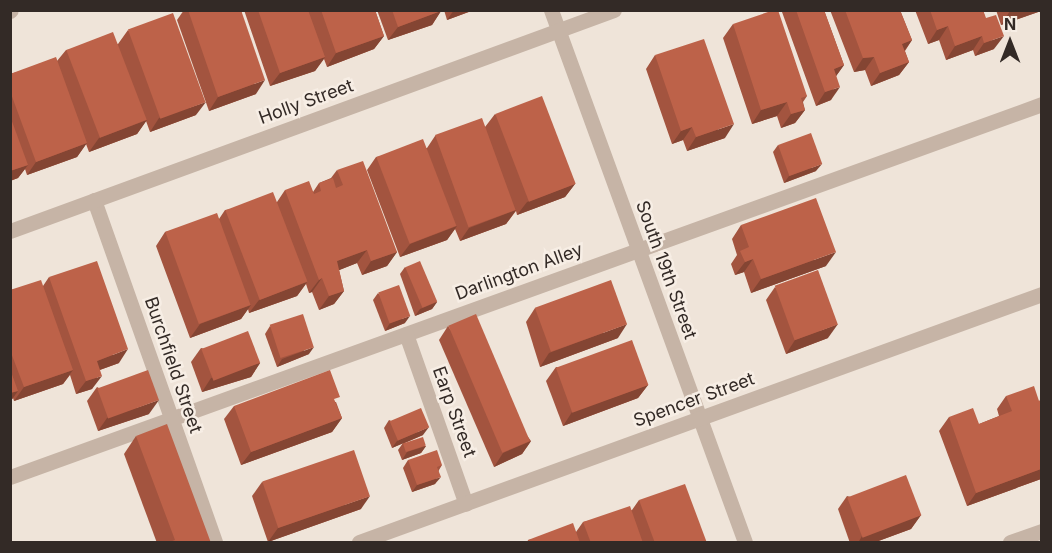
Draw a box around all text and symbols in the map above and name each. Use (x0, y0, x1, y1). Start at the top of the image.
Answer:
north arrow (980, 12, 1040, 72)
text: N (1004, 14, 1016, 34)
street label: Holly Street (256, 75, 356, 129)
street label: South 19th Street (631, 198, 701, 342)
street label: Darlington Alley (452, 239, 586, 305)
street label: Burchfield Street (140, 294, 206, 436)
street label: Earp Street (428, 364, 480, 460)
street label: Spencer Street (631, 368, 757, 432)

